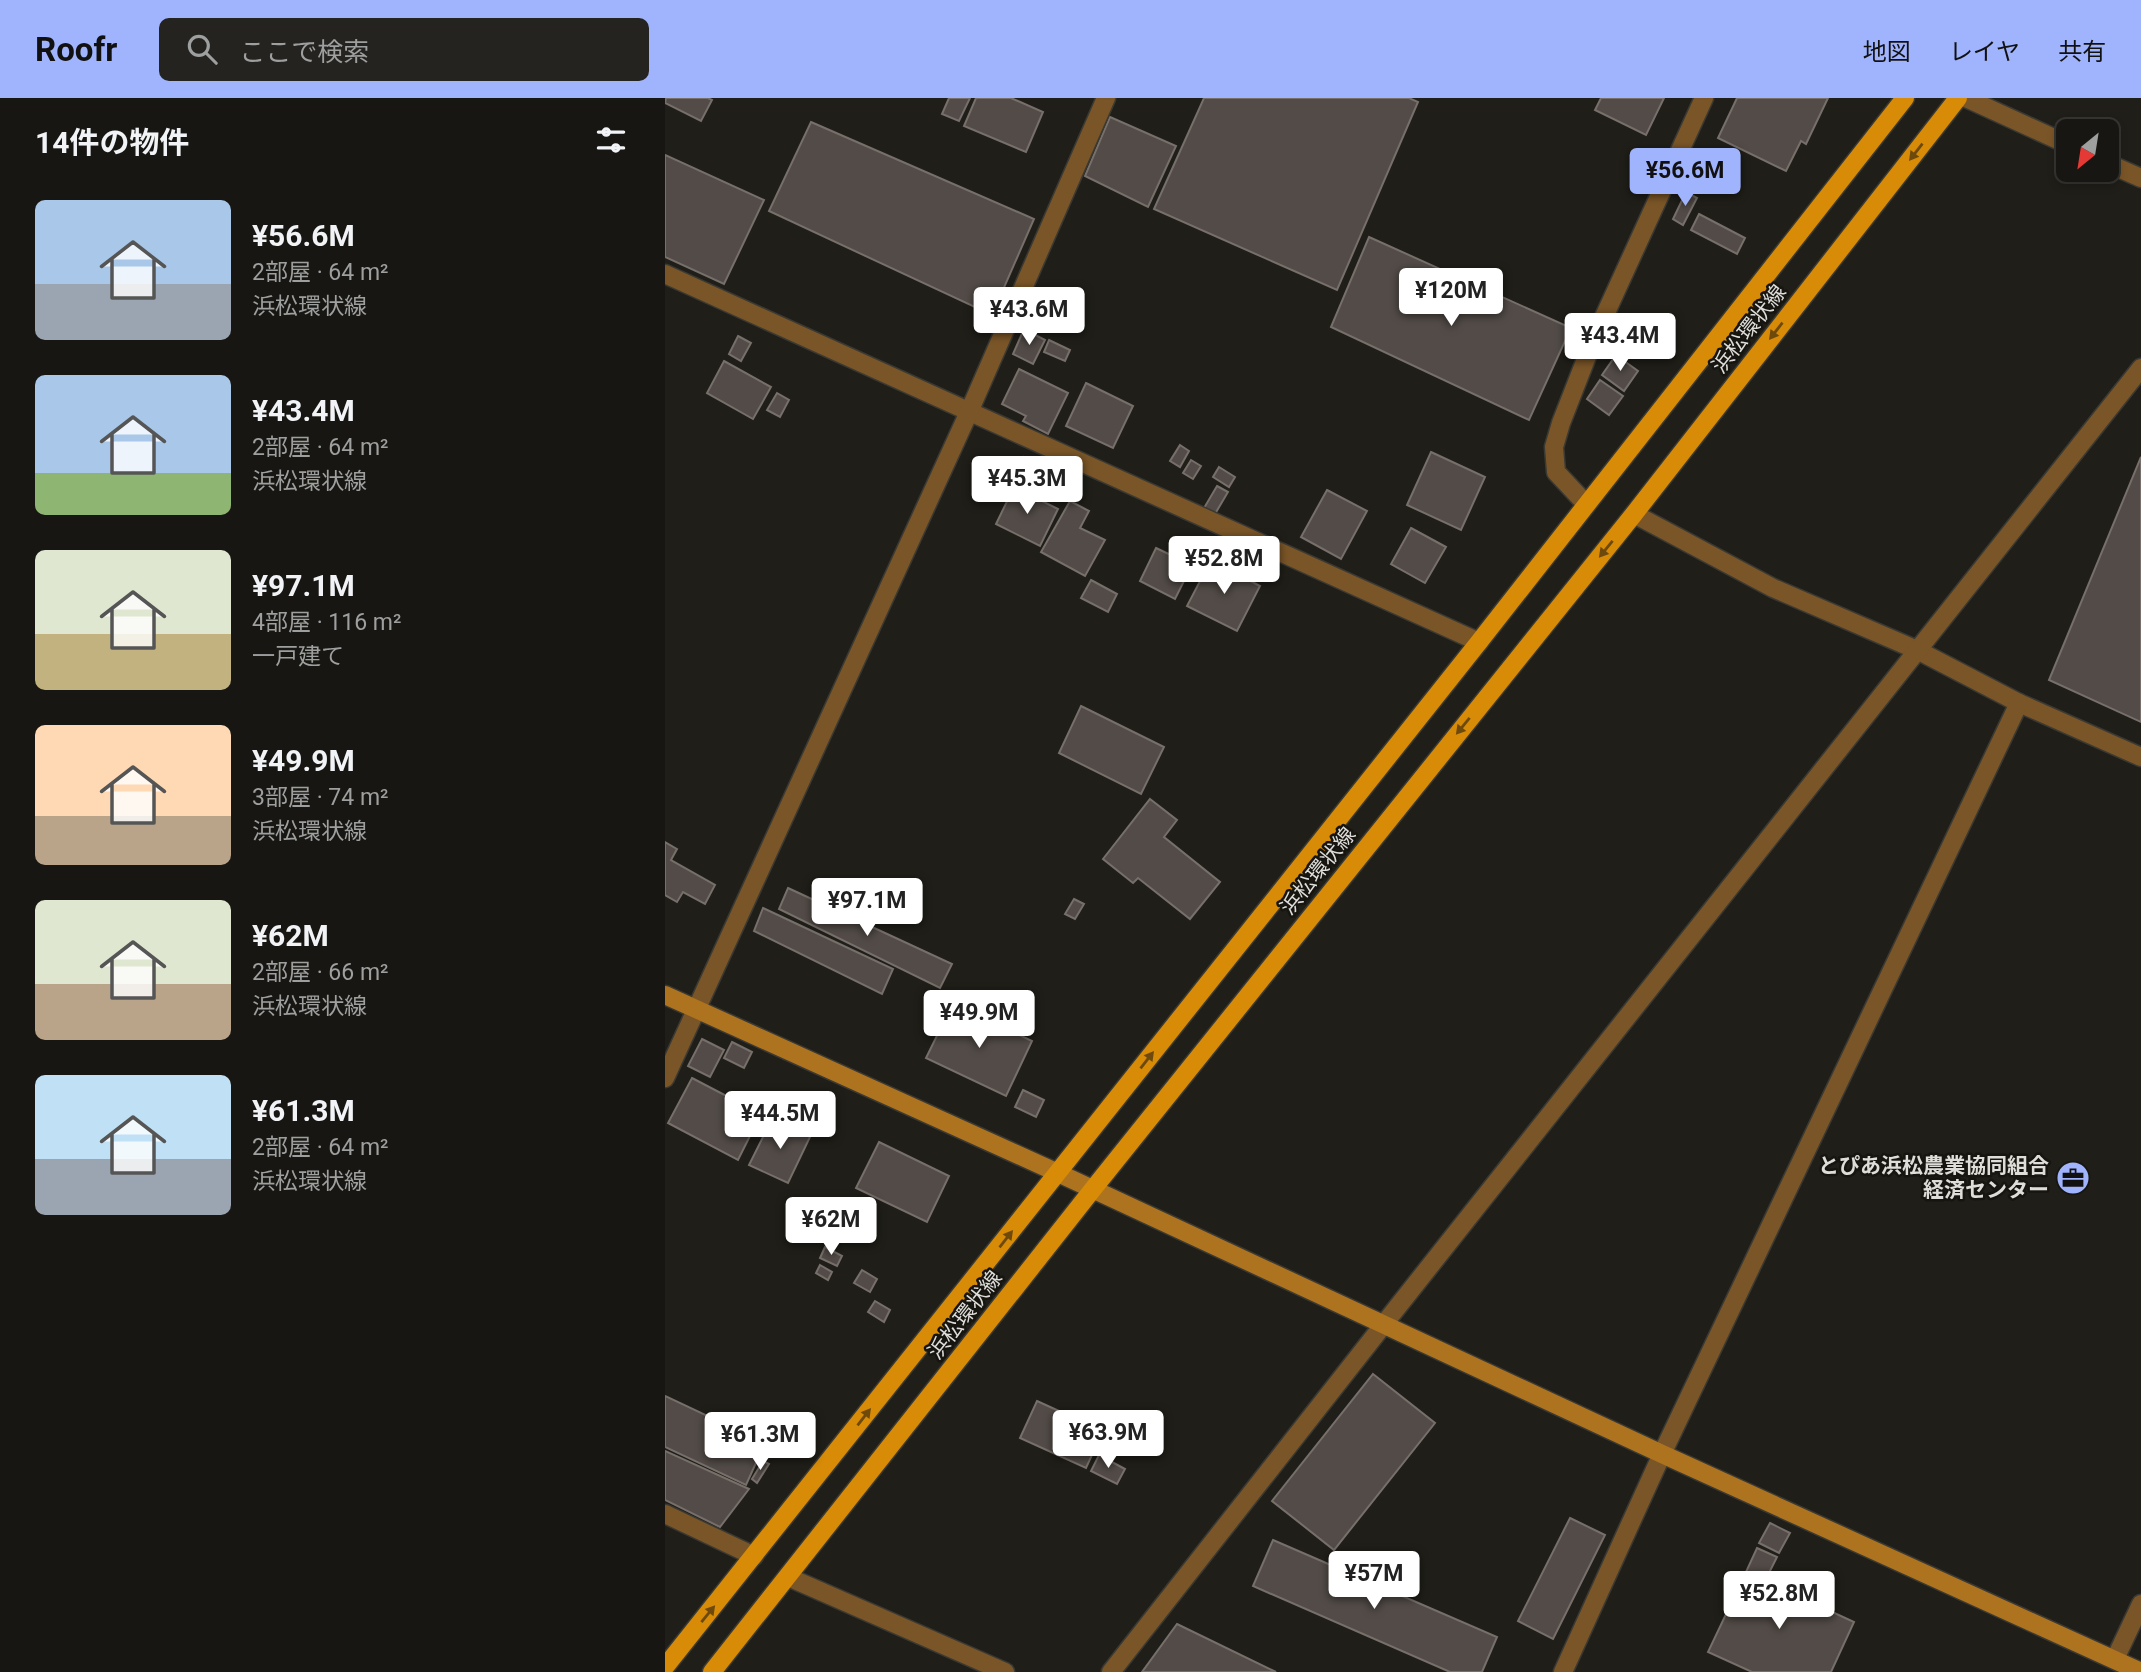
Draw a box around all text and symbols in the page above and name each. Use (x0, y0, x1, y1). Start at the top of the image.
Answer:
search box (159, 18, 649, 81)
text: Roofr (35, 30, 117, 69)
icon: search (183, 30, 221, 68)
text: ここで検索 (239, 37, 369, 67)
text: 地図 (1863, 38, 1911, 66)
text: レイヤ (1949, 38, 2020, 66)
text: 共有 (2058, 38, 2106, 66)
north arrow (2056, 119, 2119, 182)
map controls (2056, 119, 2119, 182)
icon: filters (592, 121, 630, 159)
text: 14件の物件 (35, 125, 189, 160)
one-way arrow (1909, 142, 1924, 160)
pin: ¥56.6M (1628, 148, 1742, 208)
text: ¥56.6M (1646, 157, 1724, 184)
text: ¥56.6M (252, 218, 355, 253)
icon: home (91, 228, 175, 312)
text: 2部屋 · 64 m² (252, 259, 389, 286)
pin: ¥120M (1402, 268, 1500, 328)
text: ¥120M (1415, 277, 1487, 304)
street label: 浜松環状線 (1707, 280, 1791, 378)
pin: ¥43.6M (972, 288, 1086, 347)
text: 浜松環状線 (252, 293, 367, 320)
text: ¥43.6M (990, 296, 1068, 323)
pin: ¥43.4M (1563, 314, 1677, 373)
text: ¥43.4M (1581, 322, 1659, 349)
one-way arrow (1769, 322, 1784, 340)
text: ¥43.4M (252, 393, 355, 428)
icon: home (91, 403, 175, 487)
text: 2部屋 · 64 m² (252, 434, 389, 461)
pin: ¥45.3M (970, 456, 1084, 516)
text: ¥45.3M (988, 465, 1066, 492)
text: 浜松環状線 (252, 468, 367, 495)
pin: ¥52.8M (1167, 536, 1281, 596)
one-way arrow (1599, 540, 1614, 557)
text: ¥52.8M (1185, 545, 1263, 572)
text: ¥97.1M (252, 568, 355, 603)
icon: home (91, 578, 175, 662)
text: 4部屋 · 116 m² (252, 609, 401, 636)
text: 一戸建て (252, 643, 344, 670)
one-way arrow (1456, 717, 1471, 735)
text: ¥49.9M (252, 743, 355, 778)
icon: home (91, 753, 175, 837)
text: 3部屋 · 74 m² (252, 784, 389, 811)
text: 浜松環状線 (252, 818, 367, 845)
street label: 浜松環状線 (1276, 823, 1360, 919)
pin: ¥97.1M (810, 878, 924, 938)
text: ¥97.1M (828, 887, 906, 914)
text: ¥62M (252, 918, 329, 953)
icon: home (91, 928, 175, 1012)
text: 2部屋 · 66 m² (252, 959, 389, 986)
pin: ¥49.9M (922, 990, 1036, 1050)
text: 浜松環状線 (252, 993, 367, 1020)
text: ¥49.9M (940, 999, 1018, 1026)
one-way arrow (1139, 1052, 1154, 1069)
pin: ¥44.5M (723, 1091, 837, 1151)
text: ¥61.3M (252, 1093, 355, 1128)
text: ¥44.5M (741, 1100, 819, 1127)
icon: home (91, 1103, 175, 1187)
text: 2部屋 · 64 m² (252, 1134, 389, 1161)
place label: とぴあ浜松農業協同組合 経済センター (1818, 1154, 2049, 1202)
office icon: とぴあ浜松農業協同組合 経済センター (2054, 1159, 2092, 1197)
text: 浜松環状線 (252, 1168, 367, 1195)
pin: ¥62M (790, 1198, 872, 1257)
text: ¥62M (802, 1206, 860, 1233)
one-way arrow (998, 1230, 1013, 1248)
street label: 浜松環状線 (923, 1266, 1007, 1364)
one-way arrow (857, 1408, 871, 1426)
pin: ¥63.9M (1051, 1410, 1165, 1470)
pin: ¥61.3M (703, 1412, 817, 1472)
text: ¥63.9M (1069, 1419, 1147, 1446)
text: ¥61.3M (721, 1421, 799, 1448)
pin: ¥57M (1333, 1552, 1415, 1611)
text: ¥57M (1345, 1560, 1403, 1587)
pin: ¥52.8M (1722, 1572, 1836, 1631)
text: ¥52.8M (1740, 1580, 1818, 1607)
one-way arrow (700, 1606, 715, 1624)

